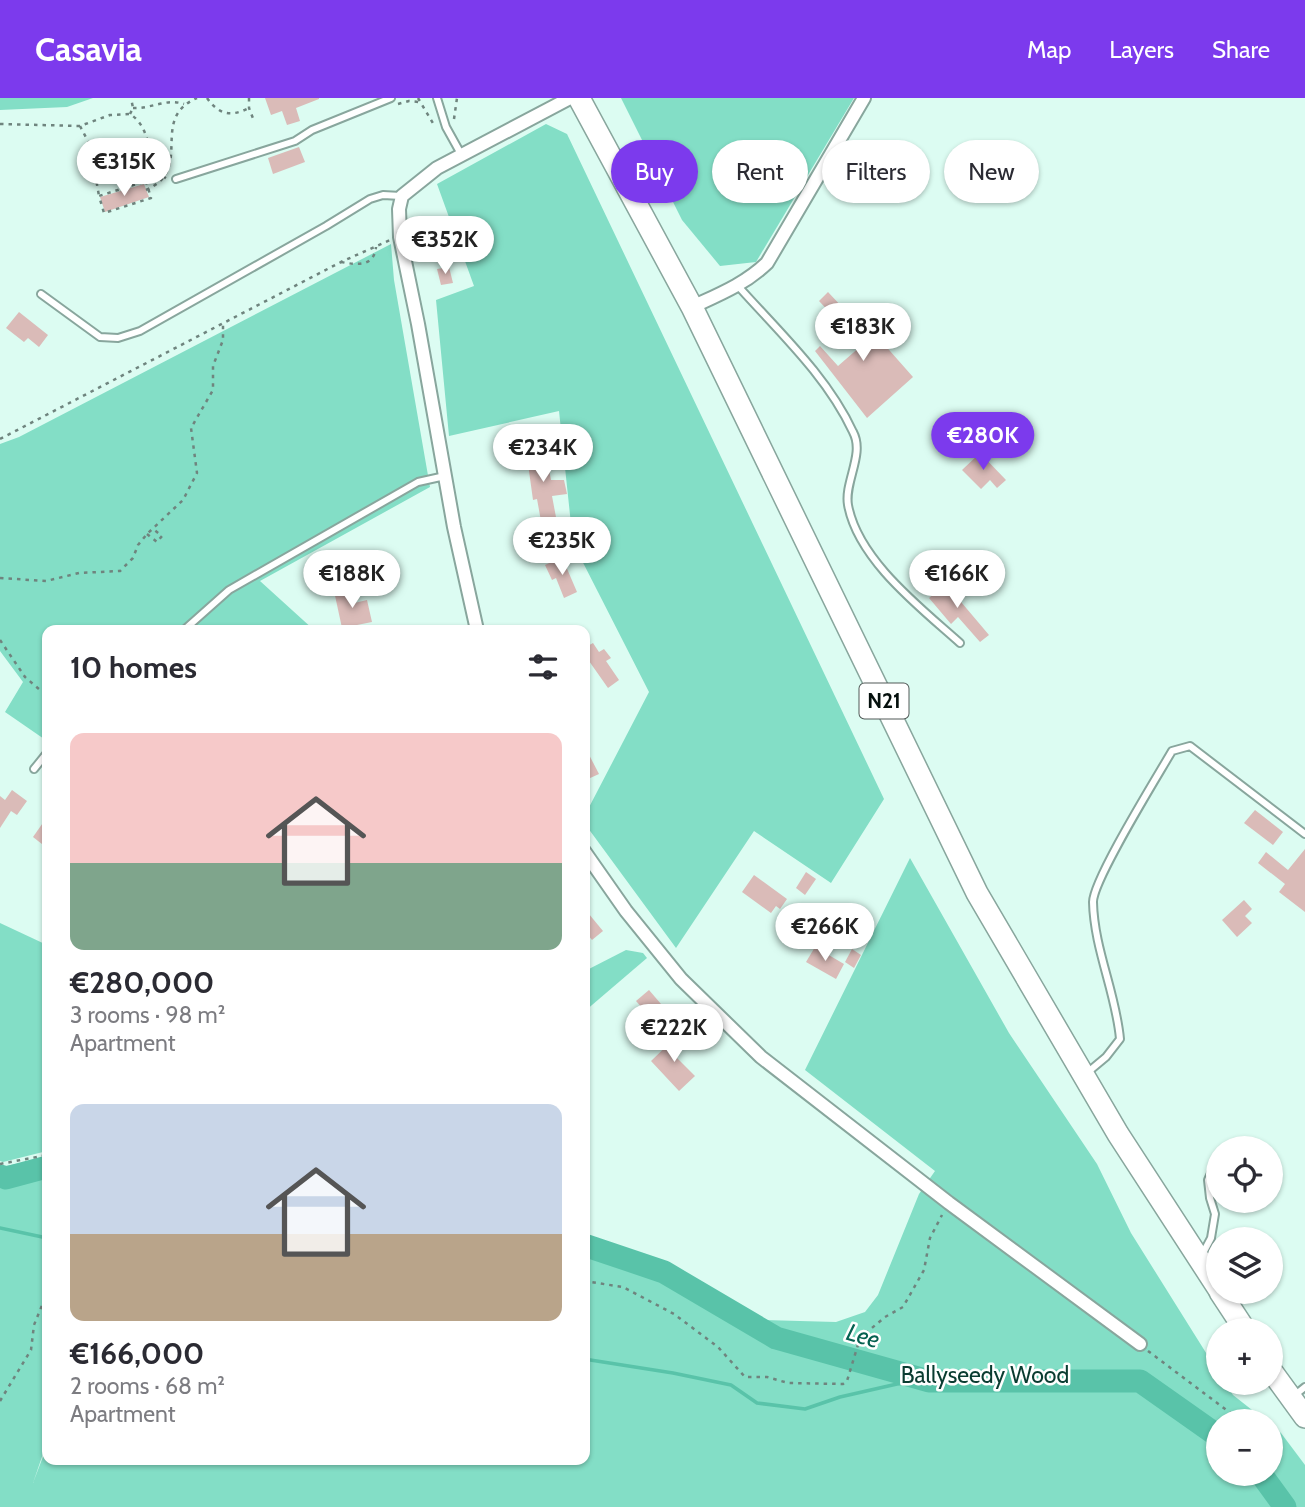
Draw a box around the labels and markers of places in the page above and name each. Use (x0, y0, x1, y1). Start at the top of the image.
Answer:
pin: €315K (75, 139, 173, 198)
pin: €352K (396, 216, 494, 276)
pin: €183K (814, 303, 912, 363)
pin: €280K (934, 412, 1032, 472)
pin: €234K (494, 424, 592, 484)
pin: €235K (513, 518, 611, 577)
pin: €188K (303, 550, 401, 610)
pin: €166K (908, 550, 1006, 610)
pin: €266K (776, 904, 874, 963)
pin: €222K (625, 1004, 723, 1064)

